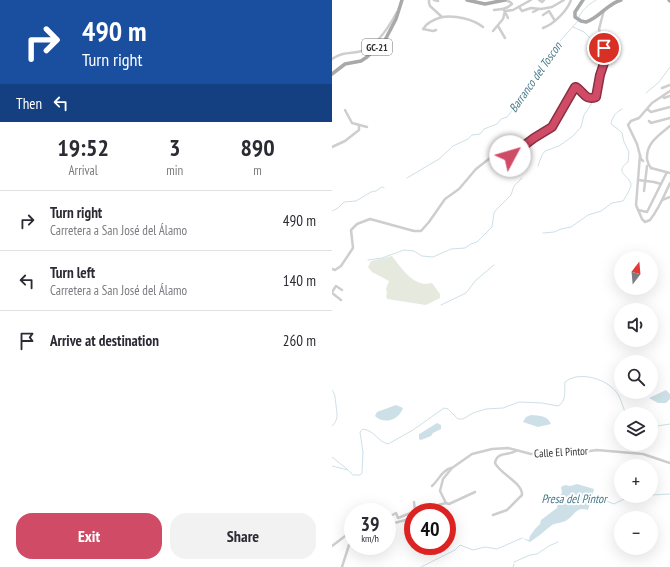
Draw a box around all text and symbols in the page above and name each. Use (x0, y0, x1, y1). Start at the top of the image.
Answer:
text: 490 m (82, 12, 146, 49)
icon: right (16, 16, 68, 68)
pin (587, 31, 621, 65)
icon: arrive (593, 37, 615, 59)
road number: GC-21 (362, 39, 392, 55)
water label: Barranco del Toscon (505, 39, 565, 115)
text: Turn right (82, 48, 142, 71)
icon: left (50, 92, 72, 114)
text: Then (16, 94, 42, 113)
text: 19:52 (57, 132, 109, 163)
text: 3 (169, 132, 180, 163)
text: 890 (240, 132, 275, 163)
position arrow (489, 135, 531, 177)
text: Arrival (68, 162, 98, 179)
text: min (166, 162, 183, 179)
text: m (253, 162, 262, 179)
text: Turn right (50, 203, 102, 222)
icon: right (16, 210, 38, 232)
text: 490 m (283, 211, 316, 230)
text: Carretera a San José del Álamo (50, 222, 187, 239)
north arrow (614, 251, 658, 295)
map controls (614, 251, 658, 555)
text: Turn left (50, 263, 95, 282)
icon: left (16, 270, 38, 292)
text: 140 m (283, 271, 316, 290)
text: Carretera a San José del Álamo (50, 282, 187, 299)
button: sound (614, 303, 658, 347)
icon: arrive (16, 330, 38, 352)
text: Arrive at destination (50, 331, 159, 350)
text: 260 m (283, 331, 316, 350)
button: search (614, 355, 658, 399)
button: layers (614, 407, 658, 451)
street label: Calle El Pintor (534, 444, 588, 460)
button: + (614, 459, 658, 503)
water label: Presa del Pintor (541, 491, 608, 506)
speed limit sign: 40 (404, 503, 456, 555)
text: 39 (360, 511, 380, 537)
button: − (614, 511, 658, 555)
button: Exit (16, 513, 162, 559)
button: Share (170, 513, 316, 559)
text: km/h (361, 532, 379, 545)

